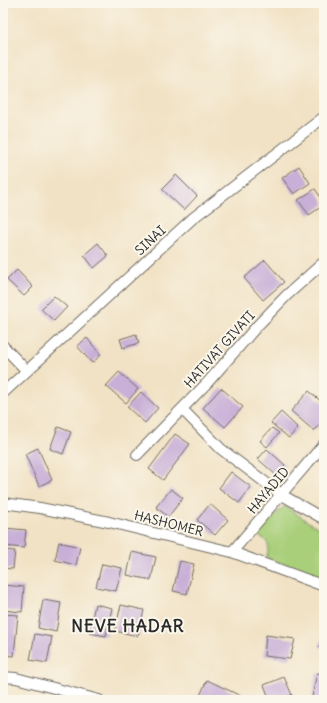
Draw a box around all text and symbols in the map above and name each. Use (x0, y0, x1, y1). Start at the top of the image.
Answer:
street label: SINAI (131, 222, 170, 259)
street label: HATIVAT GIVATI (180, 307, 259, 391)
street label: HAYADID (244, 463, 293, 517)
street label: HASHOMER (132, 507, 205, 540)
district label: NEVE HADAR (71, 615, 185, 637)

